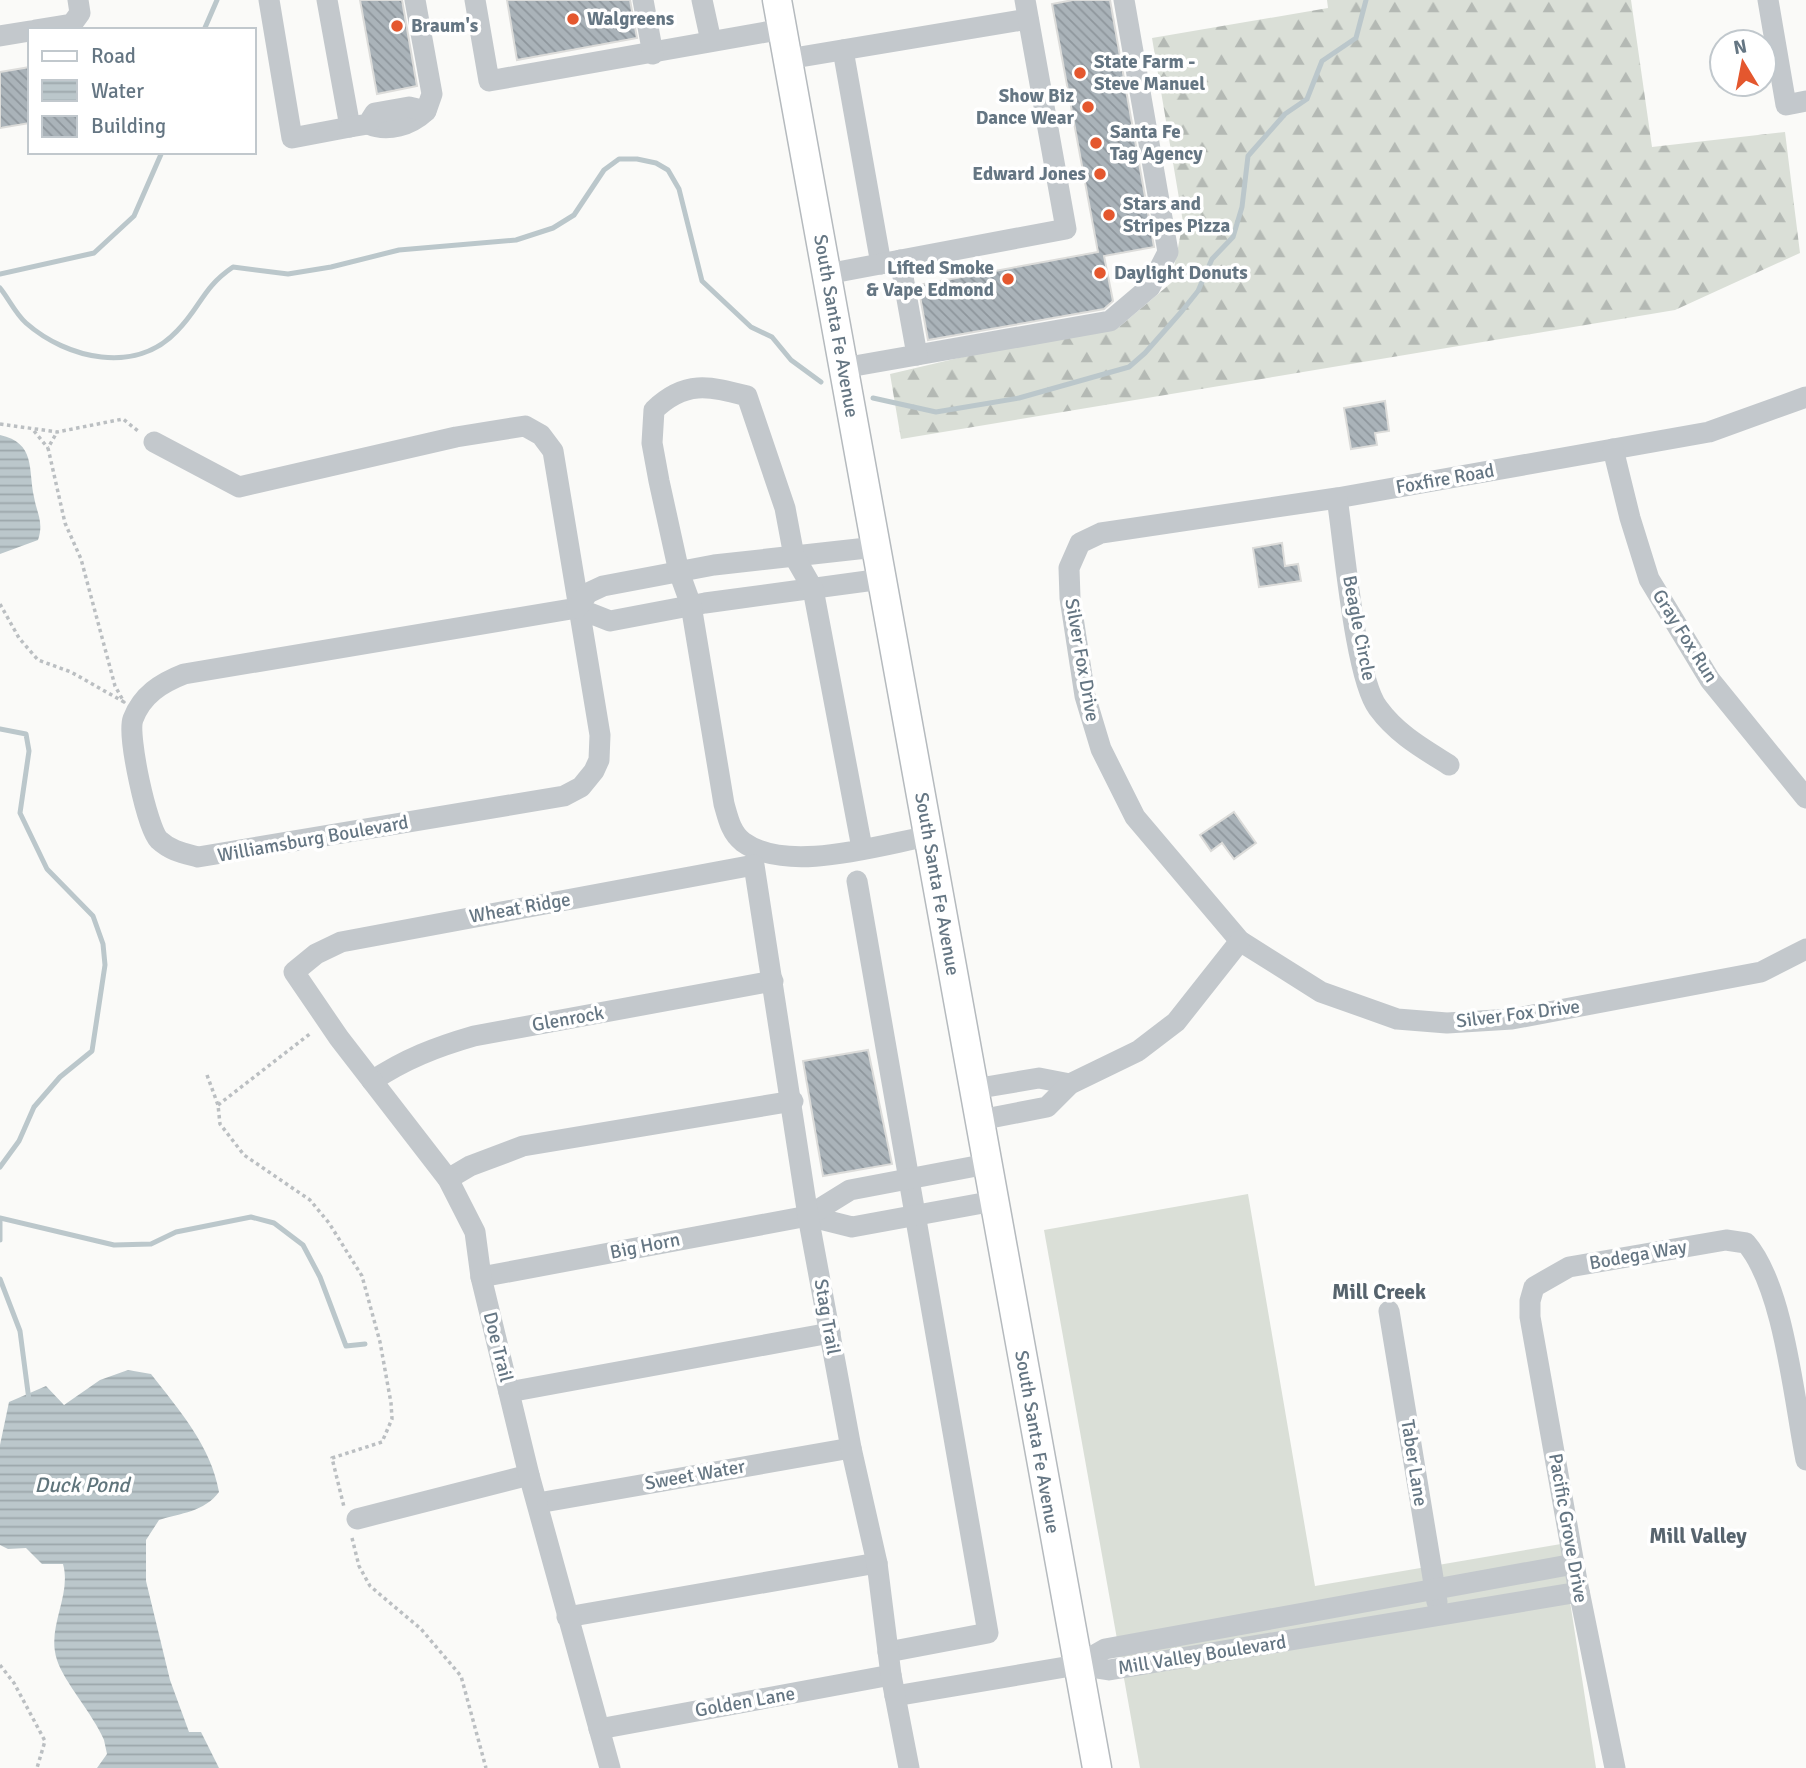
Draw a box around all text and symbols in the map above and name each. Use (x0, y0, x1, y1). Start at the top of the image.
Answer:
place label: Walgreens (587, 7, 674, 31)
marker: Walgreens (565, 11, 581, 27)
place label: Braum's (411, 14, 478, 38)
marker: Braum's (389, 18, 405, 34)
legend (28, 28, 256, 154)
north arrow (1708, 28, 1778, 98)
text: N (1732, 34, 1749, 60)
text: Road (91, 43, 136, 69)
place label: State Farm - Steve Manuel (1094, 50, 1205, 96)
marker: State Farm - Steve Manuel (1072, 65, 1088, 81)
text: Water (91, 78, 144, 104)
place label: Show Biz Dance Wear (976, 84, 1074, 130)
marker: Show Biz Dance Wear (1080, 99, 1096, 115)
text: Building (91, 113, 166, 139)
place label: Santa Fe Tag Agency (1110, 120, 1203, 166)
marker: Santa Fe Tag Agency (1088, 135, 1104, 151)
place label: Edward Jones (972, 162, 1086, 186)
marker: Edward Jones (1092, 166, 1108, 182)
place label: Stars and Stripes Pizza (1123, 192, 1230, 238)
marker: Stars and Stripes Pizza (1101, 207, 1117, 223)
street label: South Santa Fe Avenue (808, 233, 864, 419)
place label: Lifted Smoke & Vape Edmond (866, 256, 994, 302)
place label: Daylight Donuts (1114, 261, 1248, 285)
marker: Daylight Donuts (1092, 265, 1108, 281)
marker: Lifted Smoke & Vape Edmond (1000, 271, 1016, 287)
street label: Foxfire Road (1394, 459, 1496, 499)
street label: Beagle Circle (1337, 573, 1381, 683)
street label: Gray Fox Run (1647, 585, 1723, 687)
street label: Silver Fox Drive (1059, 597, 1105, 723)
street label: South Santa Fe Avenue (909, 791, 965, 977)
street label: Williamsburg Boulevard (216, 810, 410, 868)
street label: Wheat Ridge (467, 887, 573, 929)
street label: Silver Fox Drive (1455, 995, 1581, 1033)
street label: Glenrock (530, 1001, 606, 1037)
street label: Big Horn (608, 1227, 682, 1265)
street label: Bodega Way (1587, 1235, 1689, 1275)
street label: Stag Trail (809, 1277, 845, 1357)
district label: Mill Creek (1332, 1279, 1426, 1305)
street label: Doe Trail (478, 1309, 518, 1385)
street label: South Santa Fe Avenue (1009, 1349, 1065, 1535)
street label: Taber Lane (1395, 1418, 1433, 1508)
street label: Pacific Grove Drive (1543, 1451, 1593, 1605)
street label: Sweet Water (643, 1454, 747, 1496)
water label: Duck Pond (35, 1472, 132, 1498)
district label: Mill Valley (1649, 1523, 1747, 1549)
street label: Mill Valley Boulevard (1116, 1630, 1288, 1680)
street label: Golden Lane (693, 1681, 797, 1723)

